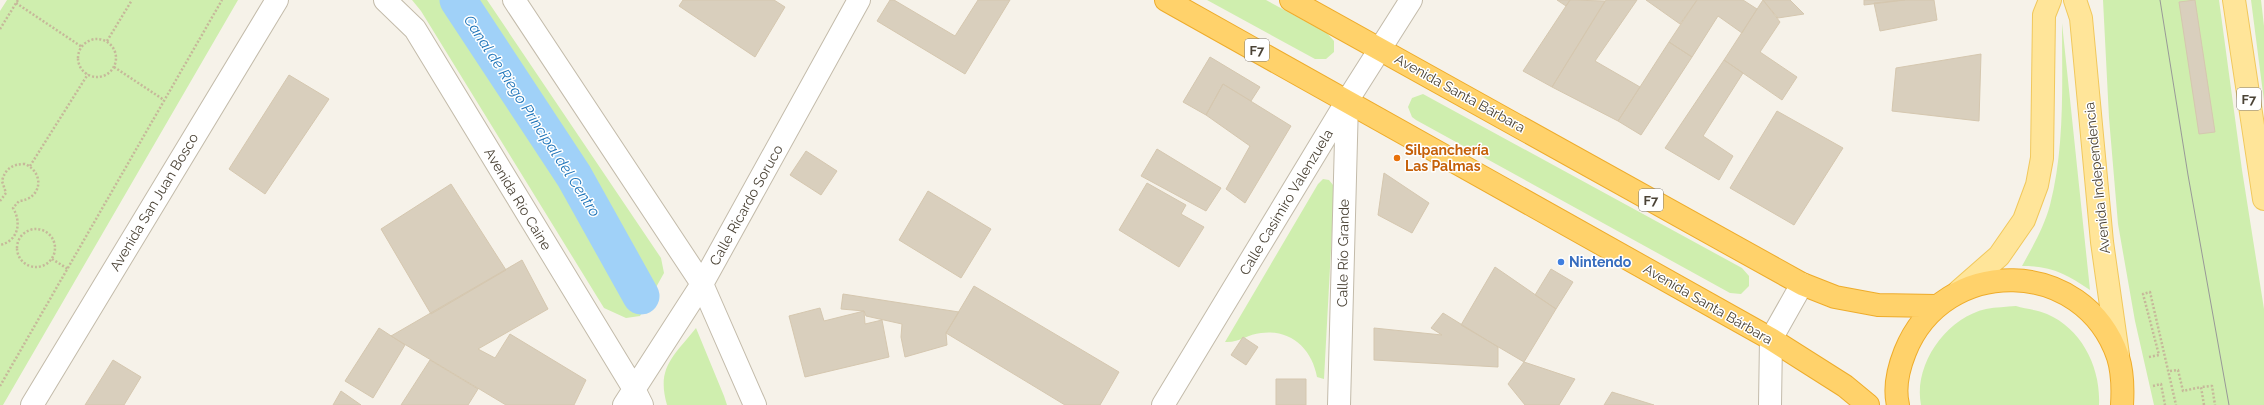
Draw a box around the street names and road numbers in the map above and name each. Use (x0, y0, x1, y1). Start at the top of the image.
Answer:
road number: F7 (1245, 39, 1269, 61)
street label: Avenida Santa Bárbara (1392, 51, 1528, 135)
road number: F7 (2237, 88, 2261, 110)
street label: Avenida Independencia (2081, 101, 2113, 255)
street label: Calle Casimiro Valenzuela (1236, 126, 1336, 278)
street label: Avenida San Juan Bosco (107, 130, 201, 274)
street label: Calle Ricardo Soruco (706, 142, 786, 268)
street label: Avenida Río Caine (481, 145, 555, 253)
road number: F7 (1639, 189, 1663, 211)
street label: Calle Río Grande (1334, 199, 1352, 307)
street label: Avenida Santa Bárbara (1641, 260, 1775, 348)

